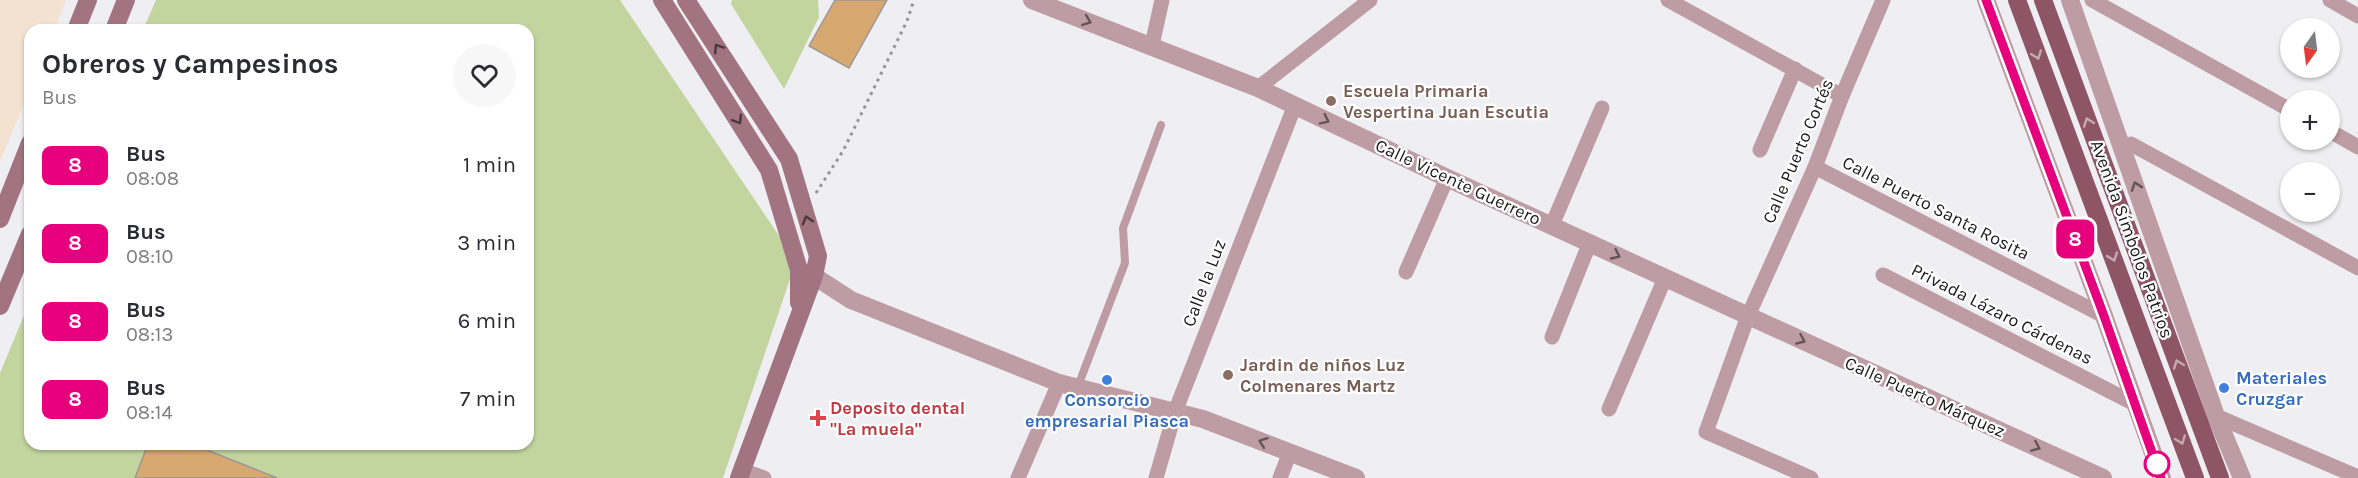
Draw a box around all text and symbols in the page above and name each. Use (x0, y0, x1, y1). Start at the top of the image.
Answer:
one-way arrow (1081, 14, 1092, 26)
north arrow (2280, 18, 2340, 78)
map controls (2280, 18, 2340, 222)
button: heart (453, 44, 516, 107)
one-way arrow (714, 44, 725, 55)
text: Obreros y Campesinos (42, 47, 339, 80)
one-way arrow (2030, 49, 2043, 60)
street label: Calle Puerto Cortés (1758, 75, 1838, 227)
place label: Escuela Primaria Vespertina Juan Escutia (1343, 80, 1549, 123)
text: Bus (42, 86, 77, 109)
button: + (2280, 90, 2340, 150)
marker: Escuela Primaria Vespertina Juan Escutia (1324, 94, 1338, 108)
one-way arrow (1319, 112, 1330, 124)
one-way arrow (731, 113, 742, 124)
one-way arrow (2083, 117, 2096, 128)
street label: Calle Vicente Guerrero (1372, 134, 1544, 230)
street label: Avenida Símbolos Patrios (2086, 137, 2178, 341)
text: Bus (126, 141, 166, 167)
street label: Calle Puerto Santa Rosita (1839, 151, 2033, 265)
text: 1 min (463, 152, 516, 178)
text: 8 (68, 153, 82, 177)
button: − (2280, 162, 2340, 222)
text: 08:08 (126, 167, 179, 190)
one-way arrow (2131, 181, 2144, 192)
one-way arrow (802, 215, 814, 226)
text: Bus (126, 219, 166, 245)
line badge: 8 (2056, 220, 2094, 258)
text: 8 (2068, 227, 2082, 251)
text: 3 min (457, 230, 516, 256)
text: 8 (68, 231, 82, 255)
street label: Calle la Luz (1177, 236, 1231, 330)
text: 08:10 (126, 245, 173, 268)
one-way arrow (1610, 247, 1621, 259)
one-way arrow (2106, 251, 2118, 262)
street label: Privada Lázaro Cárdenas (1908, 259, 2096, 369)
text: Bus (126, 297, 166, 323)
text: 6 min (458, 308, 516, 334)
text: 8 (68, 309, 82, 333)
text: 08:13 (126, 323, 173, 346)
one-way arrow (1794, 333, 1805, 345)
street label: Calle Puerto Márquez (1842, 352, 2008, 442)
place label: Jardin de niños Luz Colmenares Martz (1240, 354, 1405, 397)
one-way arrow (2173, 359, 2185, 370)
place label: Materiales Cruzgar (2236, 367, 2327, 410)
marker: Jardin de niños Luz Colmenares Martz (1221, 368, 1235, 382)
marker: Consorcio empresarial Piasca (1100, 373, 1114, 387)
text: Bus (126, 375, 166, 401)
marker: Materiales Cruzgar (2217, 381, 2231, 395)
text: 7 min (460, 386, 516, 412)
text: 8 (68, 387, 82, 411)
place label: Consorcio empresarial Piasca (1025, 389, 1189, 432)
place label: Deposito dental "La muela" (830, 397, 965, 440)
text: 08:14 (126, 401, 173, 424)
marker: Deposito dental "La muela" (811, 411, 825, 425)
one-way arrow (2174, 434, 2186, 445)
one-way arrow (1258, 436, 1268, 449)
one-way arrow (2029, 440, 2040, 452)
unlabelled marker (2144, 451, 2170, 477)

